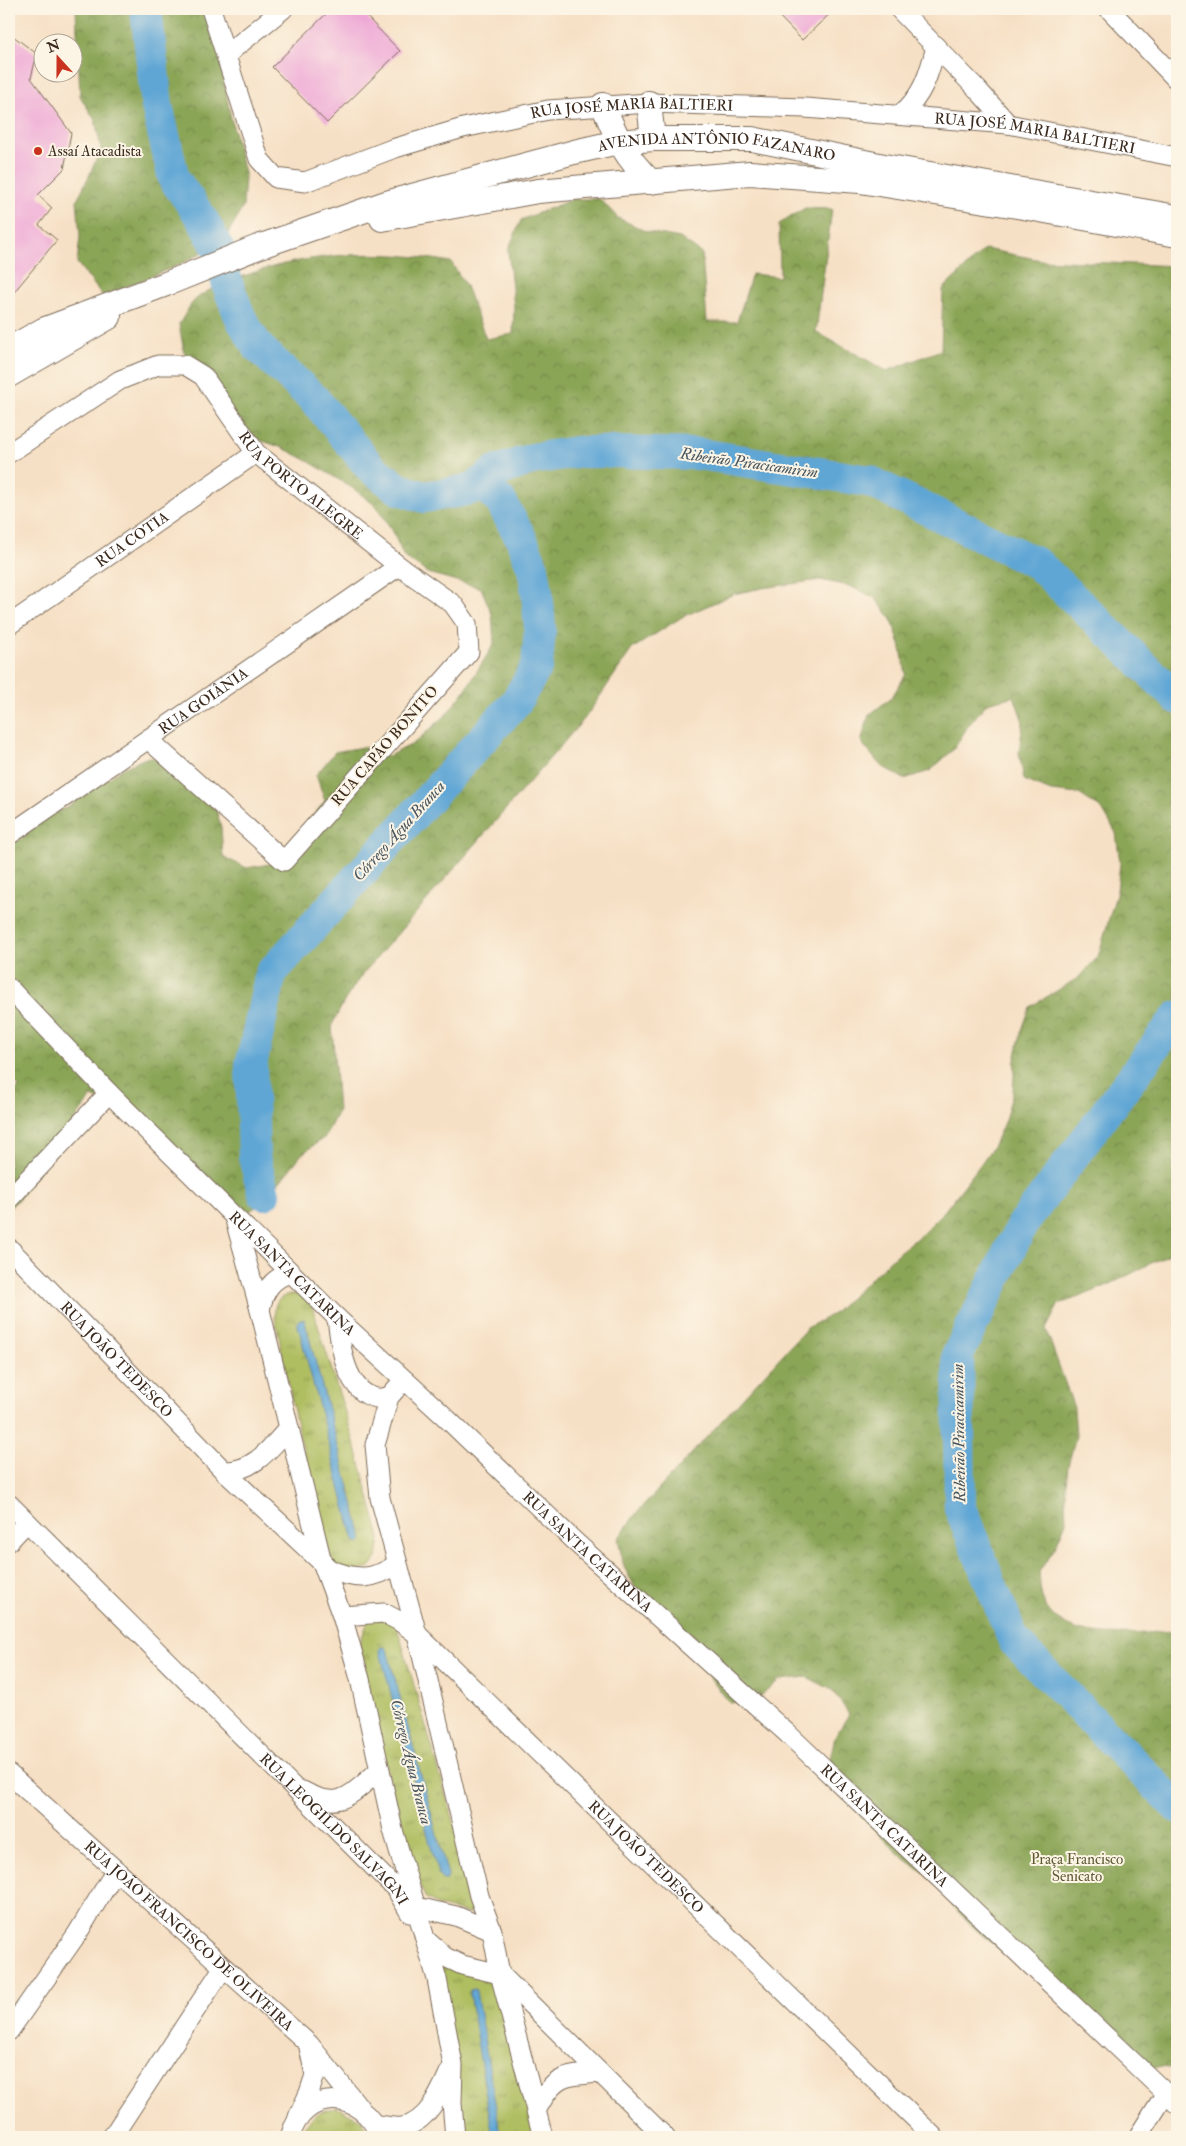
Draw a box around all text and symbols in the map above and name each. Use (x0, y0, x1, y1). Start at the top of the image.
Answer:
north arrow (32, 32, 82, 82)
text: N (44, 36, 63, 57)
street label: RUA JOSÉ MARIA BALTIERI (528, 93, 733, 123)
street label: RUA JOSÉ MARIA BALTIERI (934, 109, 1137, 158)
street label: AVENIDA ANTÔNIO FAZANARO (595, 129, 837, 165)
place label: Assaí Atacadista (47, 142, 142, 161)
marker: Assaí Atacadista (32, 145, 44, 157)
street label: RUA PORTO ALEGRE (234, 427, 367, 544)
water label: Ribeirão Piracicamirim (678, 443, 819, 483)
street label: RUA COTIA (92, 507, 173, 571)
street label: RUA GOIÂNIA (155, 663, 252, 738)
street label: RUA CAPÃO BONITO (327, 681, 442, 810)
water label: Córrego Água Branca (349, 777, 449, 885)
street label: RUA SANTA CATARINA (225, 1207, 360, 1340)
street label: RUA JOÃO TEDESCO (56, 1297, 177, 1422)
water label: Ribeirão Piracicamirim (948, 1363, 970, 1503)
street label: RUA SANTA CATARINA (519, 1487, 657, 1617)
water label: Córrego Água Branca (386, 1697, 436, 1827)
street label: RUA LEOGILDO SALVAGNI (256, 1749, 413, 1908)
street label: RUA SANTA CATARINA (816, 1760, 953, 1891)
street label: RUA JOÃO TEDESCO (584, 1796, 708, 1918)
street label: RUA JOÃO FRANCISCO DE OLIVEIRA (80, 1837, 298, 2035)
park label: Praça Francisco Senicato (1031, 1850, 1123, 1886)

